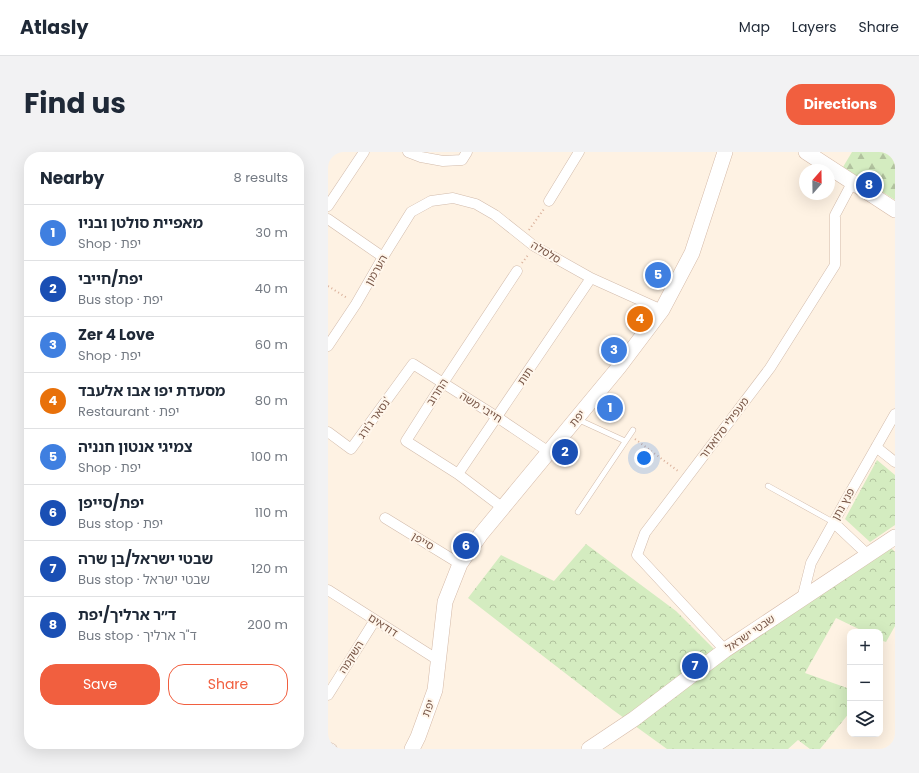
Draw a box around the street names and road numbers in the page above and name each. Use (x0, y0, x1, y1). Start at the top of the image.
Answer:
street label: סלסלה (528, 237, 564, 267)
street label: הערמון (361, 252, 391, 288)
street label: תות (513, 364, 537, 388)
street label: החרוב (422, 375, 452, 409)
street label: חייבי משה (457, 388, 505, 426)
street label: נסאר ג'ורג' (354, 394, 395, 442)
street label: מעפילי סלואדור (695, 394, 753, 462)
street label: יפת (565, 406, 589, 430)
street label: פנץ נתן (828, 485, 859, 523)
street label: סייפן (409, 528, 437, 554)
street label: דודאים (365, 609, 401, 641)
street label: שבטי ישראל (722, 610, 778, 656)
street label: השקמה (335, 637, 367, 676)
street label: יפת (418, 697, 438, 719)

